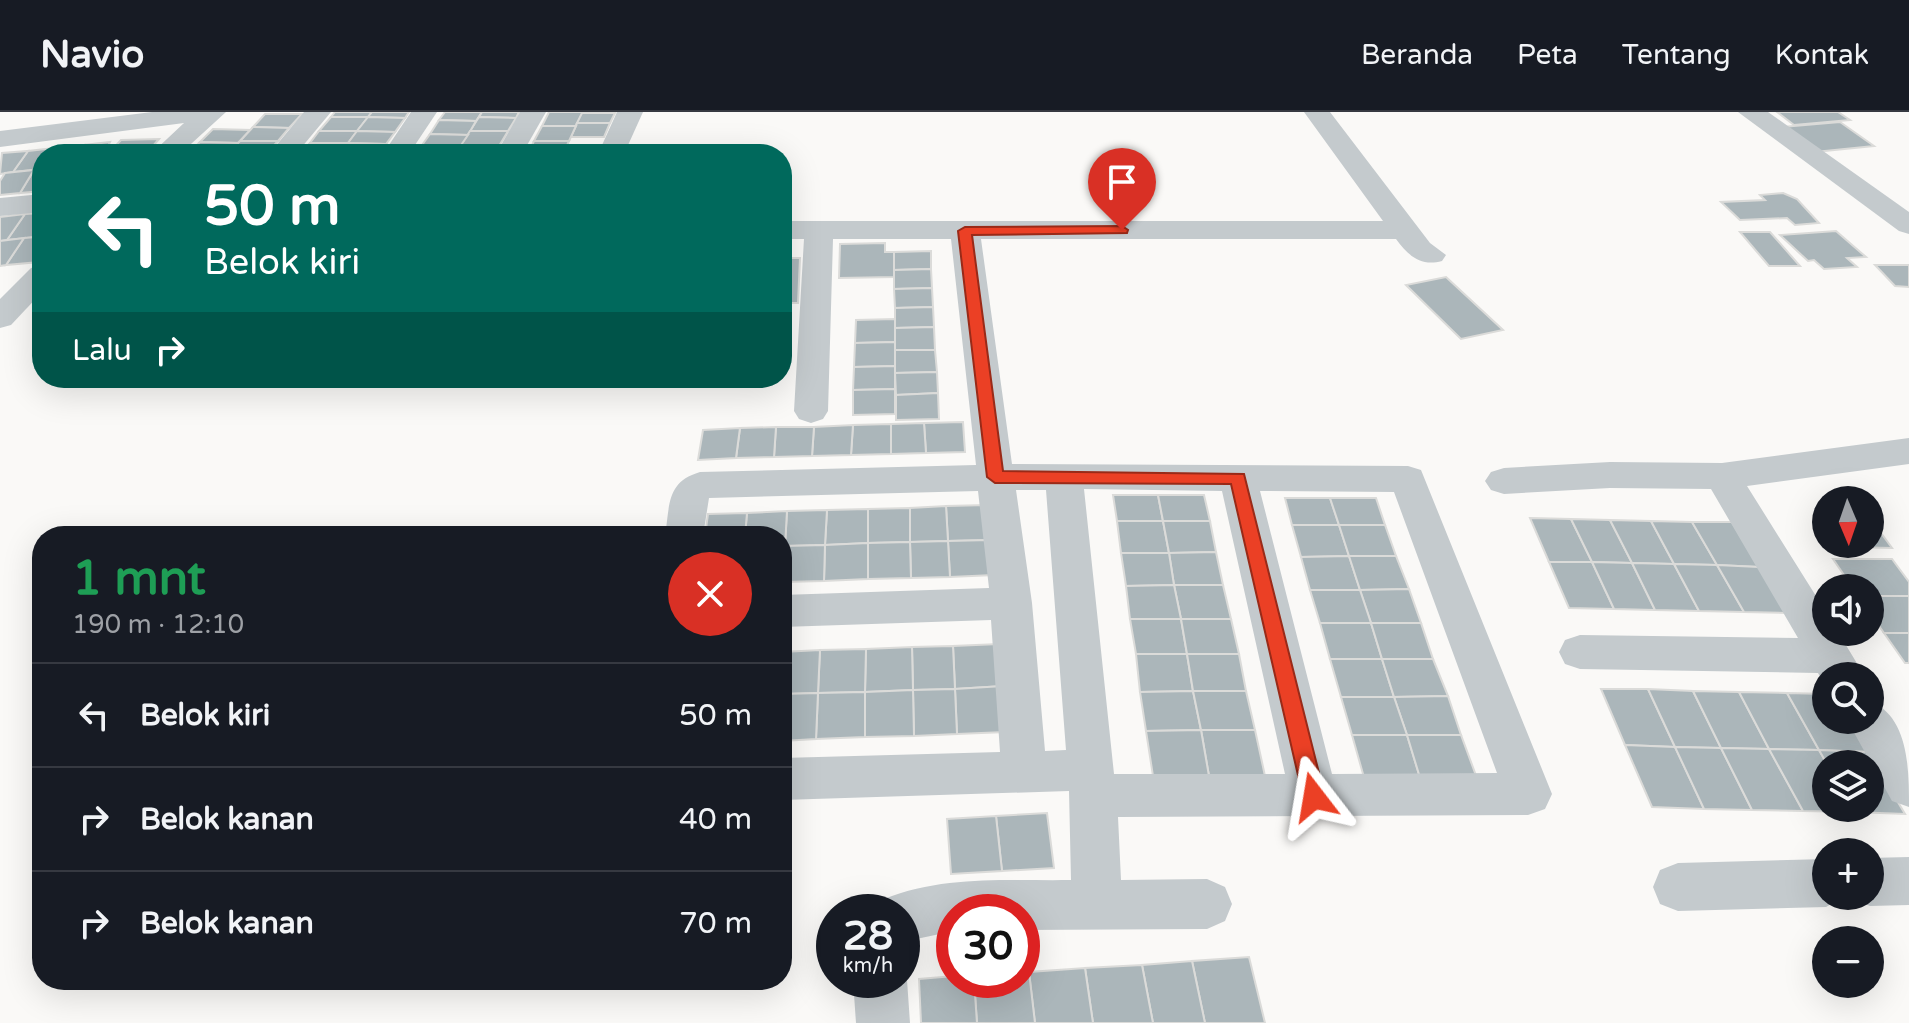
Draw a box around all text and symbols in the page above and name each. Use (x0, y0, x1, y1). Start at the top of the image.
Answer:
text: Navio (40, 32, 144, 78)
text: Beranda (1361, 38, 1473, 72)
text: Peta (1517, 38, 1578, 72)
text: Tentang (1622, 38, 1731, 72)
text: Kontak (1775, 38, 1869, 72)
pin (1088, 148, 1156, 230)
icon: arrive (1100, 160, 1144, 204)
text: 50 m (204, 173, 340, 240)
icon: left (72, 176, 176, 280)
text: Belok kiri (204, 241, 360, 284)
icon: right (148, 328, 192, 372)
text: Lalu (72, 332, 132, 369)
north arrow (1812, 486, 1884, 558)
map controls (1812, 486, 1884, 998)
text: 1 mnt (72, 550, 206, 608)
button: close (668, 552, 752, 636)
button: sound (1812, 574, 1884, 646)
text: 190 m · 12:10 (72, 609, 244, 640)
button: search (1812, 662, 1884, 734)
icon: left (72, 693, 116, 737)
text: Belok kiri (140, 697, 270, 734)
text: 50 m (679, 697, 752, 734)
button: layers (1812, 750, 1884, 822)
position arrow (1272, 755, 1356, 839)
icon: right (72, 797, 116, 841)
text: Belok kanan (140, 801, 314, 838)
text: 40 m (679, 801, 752, 838)
button: + (1812, 838, 1884, 910)
speed limit sign: 30 (936, 894, 1040, 998)
icon: right (72, 901, 116, 945)
text: Belok kanan (140, 905, 314, 942)
text: 70 m (679, 905, 752, 942)
text: 28 (843, 912, 893, 960)
button: − (1812, 926, 1884, 998)
text: km/h (843, 954, 893, 978)

